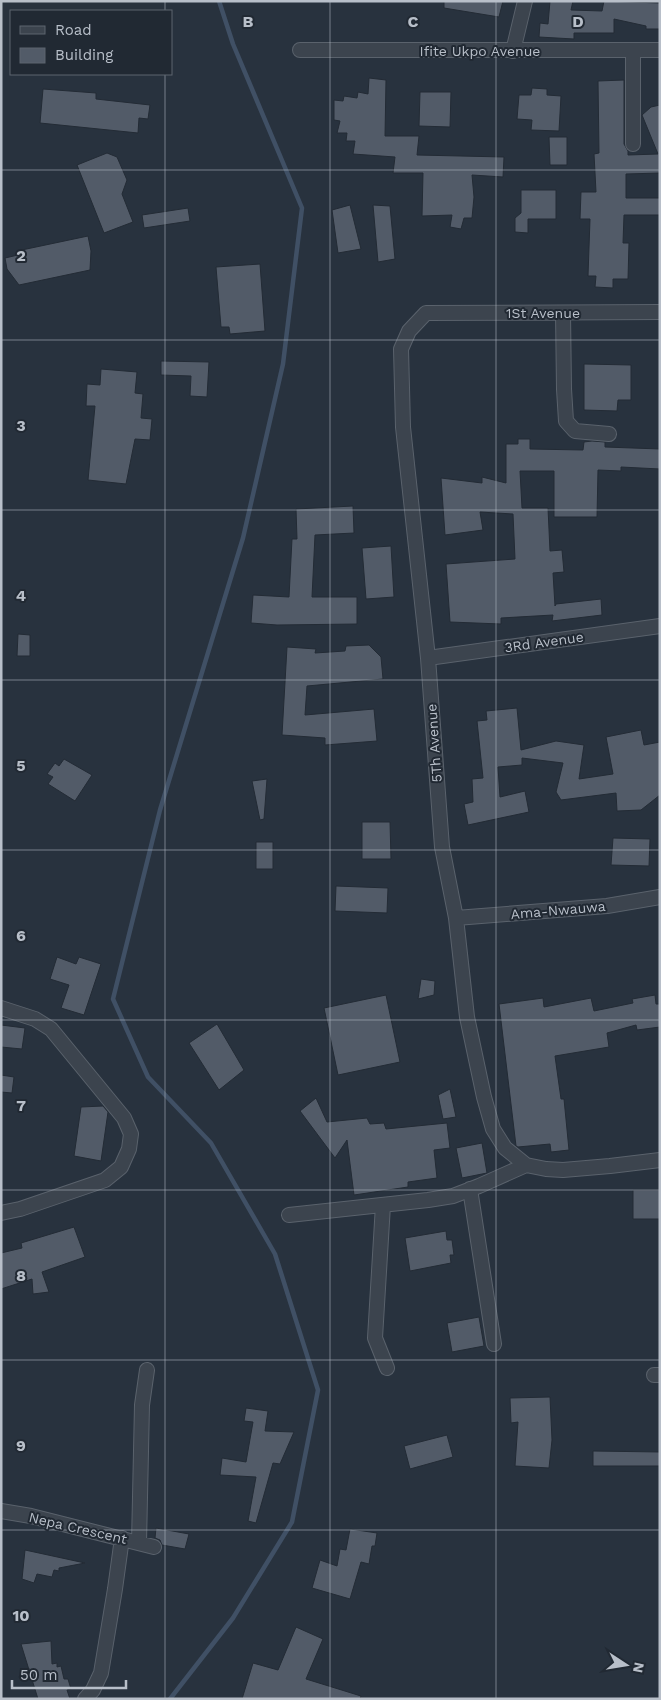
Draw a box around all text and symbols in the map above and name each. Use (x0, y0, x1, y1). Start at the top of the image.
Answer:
legend (10, 10, 172, 75)
text: B (243, 12, 254, 31)
text: C (408, 12, 419, 31)
text: D (572, 12, 584, 31)
text: Road (55, 21, 92, 39)
street label: Ifite Ukpo Avenue (420, 43, 540, 59)
text: Building (55, 46, 113, 64)
text: 2 (16, 246, 26, 265)
street label: 1St Avenue (506, 305, 580, 321)
text: 3 (16, 416, 26, 435)
text: 4 (16, 586, 26, 605)
street label: 3Rd Avenue (503, 629, 585, 655)
street label: 5Th Avenue (423, 703, 445, 783)
text: 5 (16, 756, 26, 775)
street label: Ama-Nwauwa (510, 898, 606, 922)
text: 6 (16, 926, 26, 945)
text: 7 (16, 1096, 26, 1115)
text: 8 (16, 1266, 26, 1285)
text: 9 (16, 1436, 26, 1455)
street label: Nepa Crescent (27, 1509, 129, 1547)
text: 10 (12, 1606, 30, 1625)
north arrow (601, 1640, 651, 1690)
scale bar (12, 1658, 126, 1690)
text: N (630, 1661, 648, 1674)
text: 50 m (20, 1666, 57, 1684)

